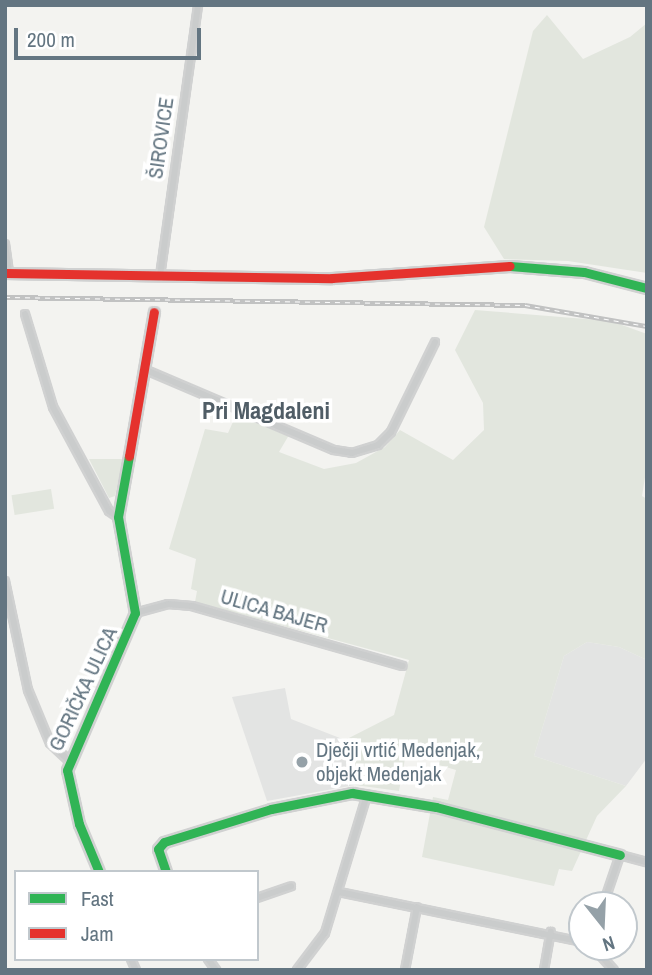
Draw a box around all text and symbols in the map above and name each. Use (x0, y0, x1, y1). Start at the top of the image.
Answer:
scale bar (18, 14, 205, 58)
text: 200 m (27, 25, 75, 54)
street label: ŠIROVICE (143, 95, 179, 181)
district label: Pri Magdaleni (202, 397, 330, 425)
street label: ULICA BAJER (217, 584, 331, 638)
street label: GORIČKA ULICA (43, 623, 123, 755)
place label: Dječji vrtić Medenjak, objekt Medenjak (316, 737, 481, 787)
marker: Dječji vrtić Medenjak, objekt Medenjak (294, 754, 310, 770)
legend (14, 870, 259, 961)
text: Fast (81, 884, 114, 913)
north arrow (568, 891, 638, 961)
text: Jam (81, 919, 114, 948)
text: N (600, 930, 618, 958)

